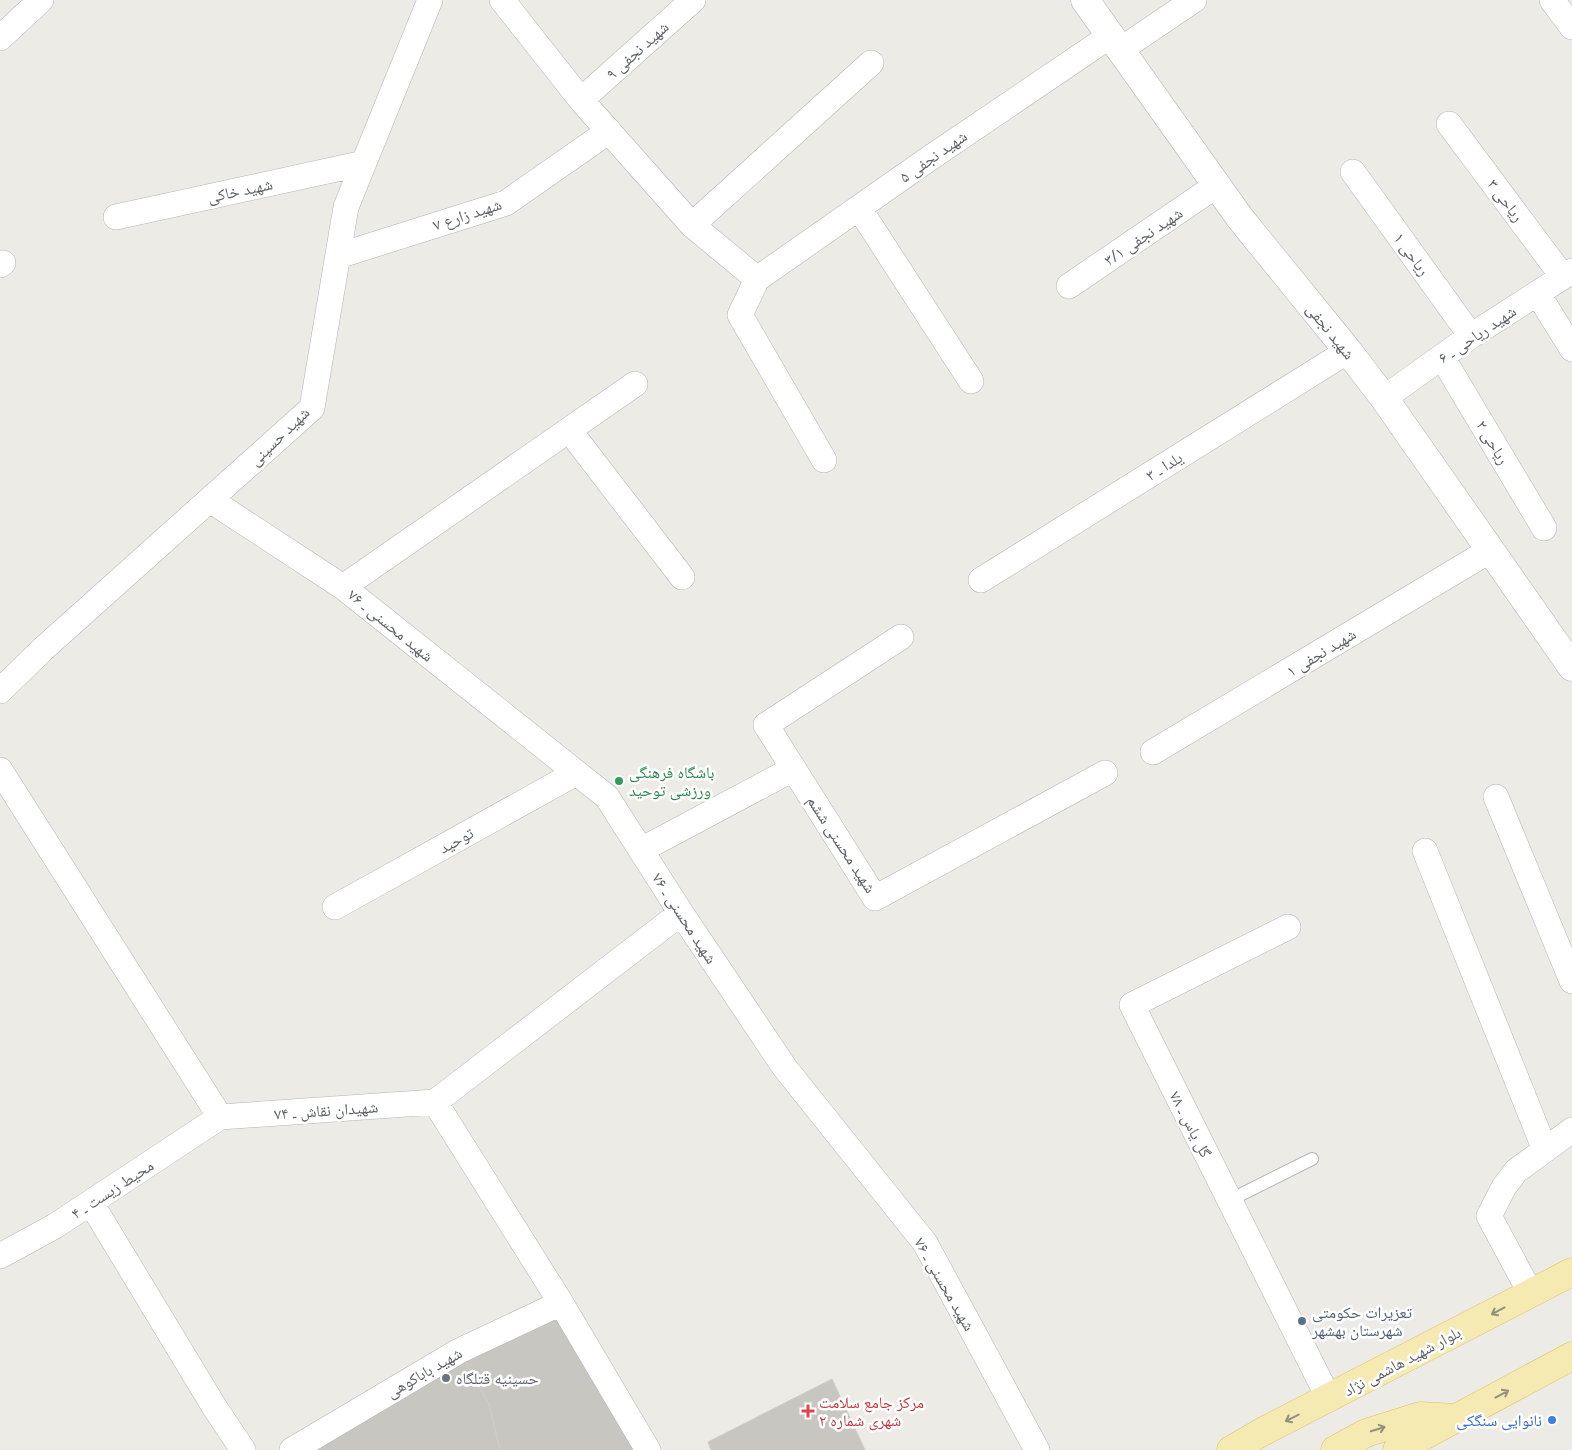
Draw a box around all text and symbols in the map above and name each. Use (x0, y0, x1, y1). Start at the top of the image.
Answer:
street label: شهید نجفی ۹ (601, 16, 673, 84)
street label: شهید نجفی ۵ (895, 125, 971, 187)
street label: شهید خاکی (205, 172, 275, 208)
street label: ریاحی ۳ (1483, 174, 1529, 226)
street label: شهید زارع ۷ (430, 193, 504, 235)
street label: شهید نجفی ۳/۱ (1099, 201, 1187, 271)
street label: ریاحی ۱ (1389, 228, 1435, 280)
street label: شهید نجفی (1302, 298, 1360, 364)
street label: شهید ریاحی ـ ۶ (1434, 300, 1520, 368)
street label: شهید حسینی (244, 402, 314, 470)
street label: ریاحی ۲ (1471, 416, 1515, 468)
street label: یلدا ـ ۳ (1141, 446, 1187, 486)
street label: شهید محسنی ـ ۷۶ (344, 584, 438, 666)
street label: شهید نجفی ۱ (1282, 623, 1360, 681)
place label: باشگاه فرهنگی ورزشی توحید (629, 761, 714, 801)
marker: باشگاه فرهنگی ورزشی توحید (613, 775, 625, 787)
street label: شهید محسنی ششم (802, 791, 882, 897)
street label: توحید (435, 821, 478, 858)
street label: شهید محسنی ـ ۷۶ (647, 868, 723, 968)
street label: گل یاس ـ ۷۸ (1165, 1087, 1217, 1161)
street label: شهیدان نقاش ـ ۷۴ (273, 1095, 379, 1125)
street label: محیط زیست ـ ۴ (66, 1154, 158, 1224)
street label: شهید محسنی ـ ۷۶ (909, 1233, 981, 1335)
place label: تعزیرات حکومتی شهرستان بهشهر (1311, 1301, 1412, 1341)
one-way arrow (1491, 1307, 1506, 1316)
marker: تعزیرات حکومتی شهرستان بهشهر (1296, 1315, 1308, 1327)
street label: بلوار شهید هاشمی نژاد (1340, 1321, 1464, 1401)
street label: شهید باباکوهی (382, 1341, 466, 1403)
place label: حسینیه قتلگاه (456, 1367, 539, 1389)
marker: حسینیه قتلگاه (440, 1372, 452, 1384)
one-way arrow (1494, 1389, 1509, 1399)
place label: مرکز جامع سلامت شهری شماره ۲ (819, 1391, 924, 1431)
marker: مرکز جامع سلامت شهری شماره ۲ (801, 1404, 815, 1418)
place label: نانوایی سنگکی (1456, 1409, 1542, 1431)
one-way arrow (1284, 1413, 1299, 1423)
marker: نانوایی سنگکی (1546, 1414, 1558, 1426)
one-way arrow (1370, 1423, 1386, 1433)

